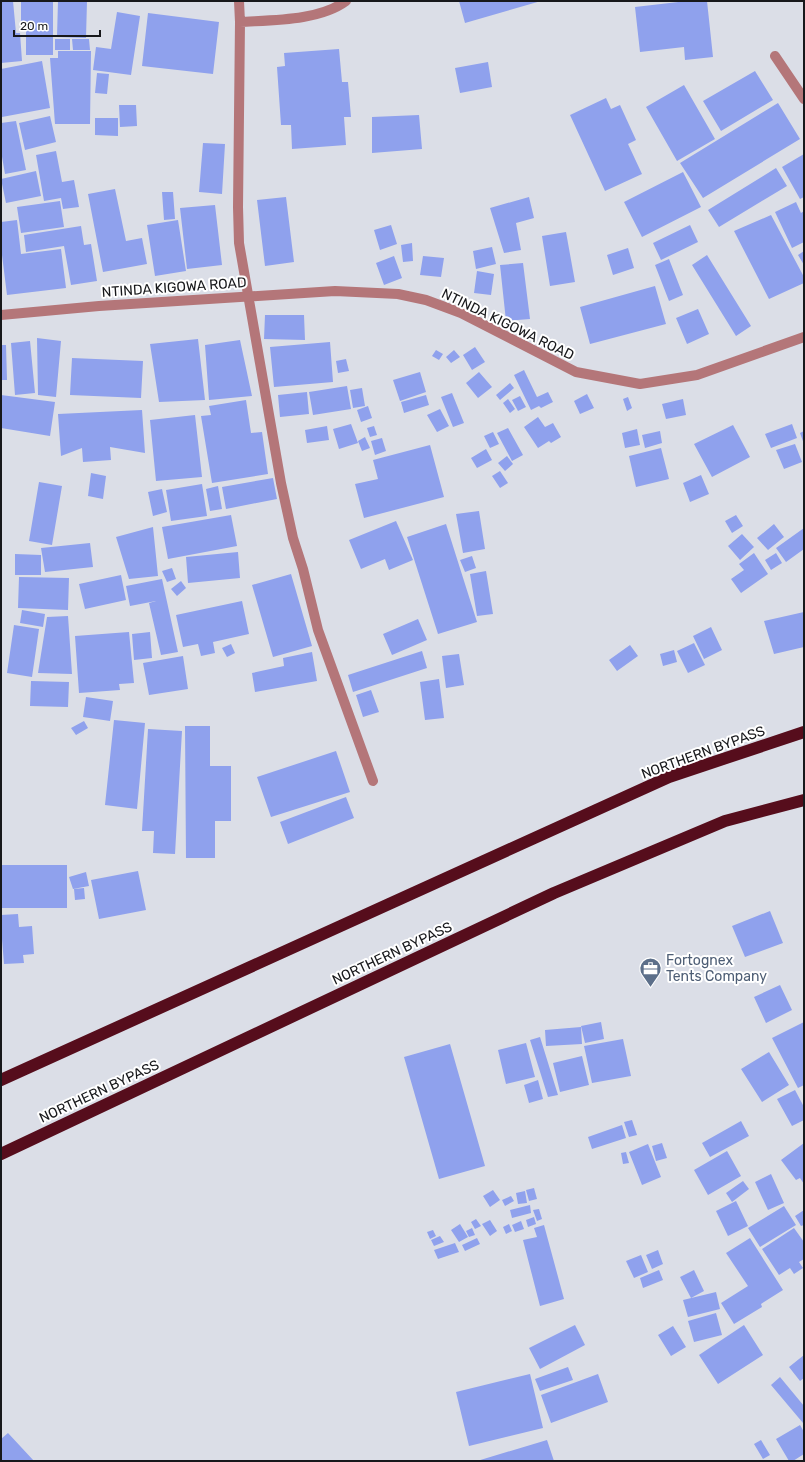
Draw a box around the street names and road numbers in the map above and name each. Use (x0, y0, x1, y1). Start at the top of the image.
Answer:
street label: NTINDA KIGOWA ROAD (101, 274, 247, 301)
street label: NTINDA KIGOWA ROAD (439, 285, 577, 364)
street label: NORTHERN BYPASS (639, 722, 768, 783)
street label: NORTHERN BYPASS (330, 918, 455, 989)
street label: NORTHERN BYPASS (37, 1056, 162, 1127)

